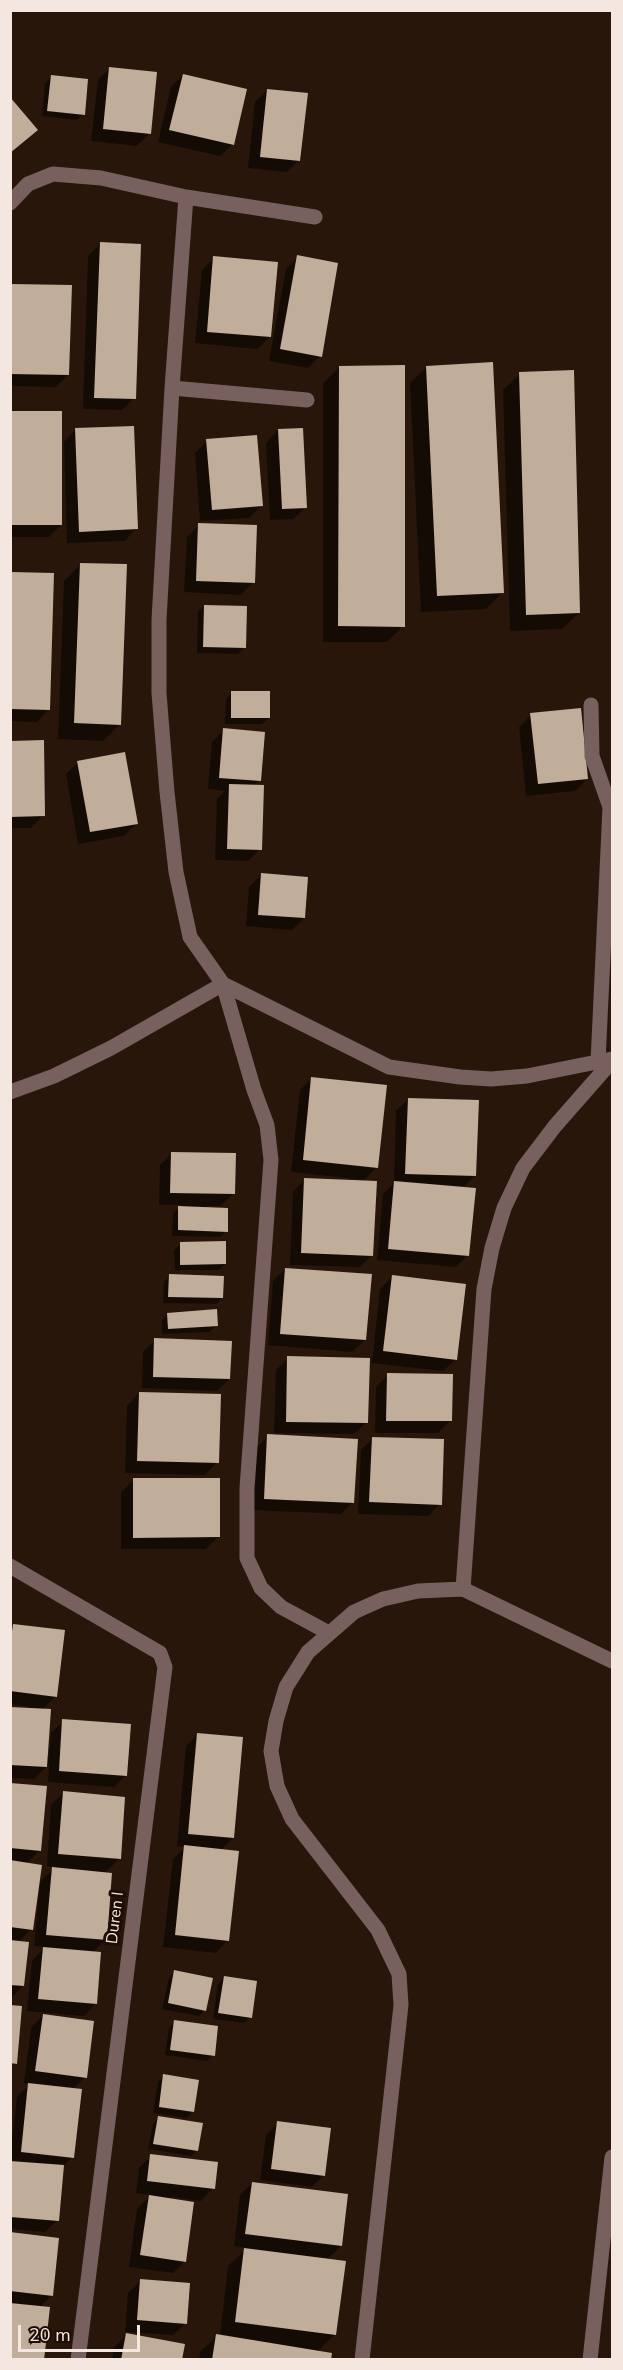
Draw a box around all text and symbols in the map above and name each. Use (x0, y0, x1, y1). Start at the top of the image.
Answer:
street label: Duren I (103, 1891, 129, 1945)
scale bar (21, 2313, 142, 2351)
text: 20 m (29, 2323, 71, 2347)

